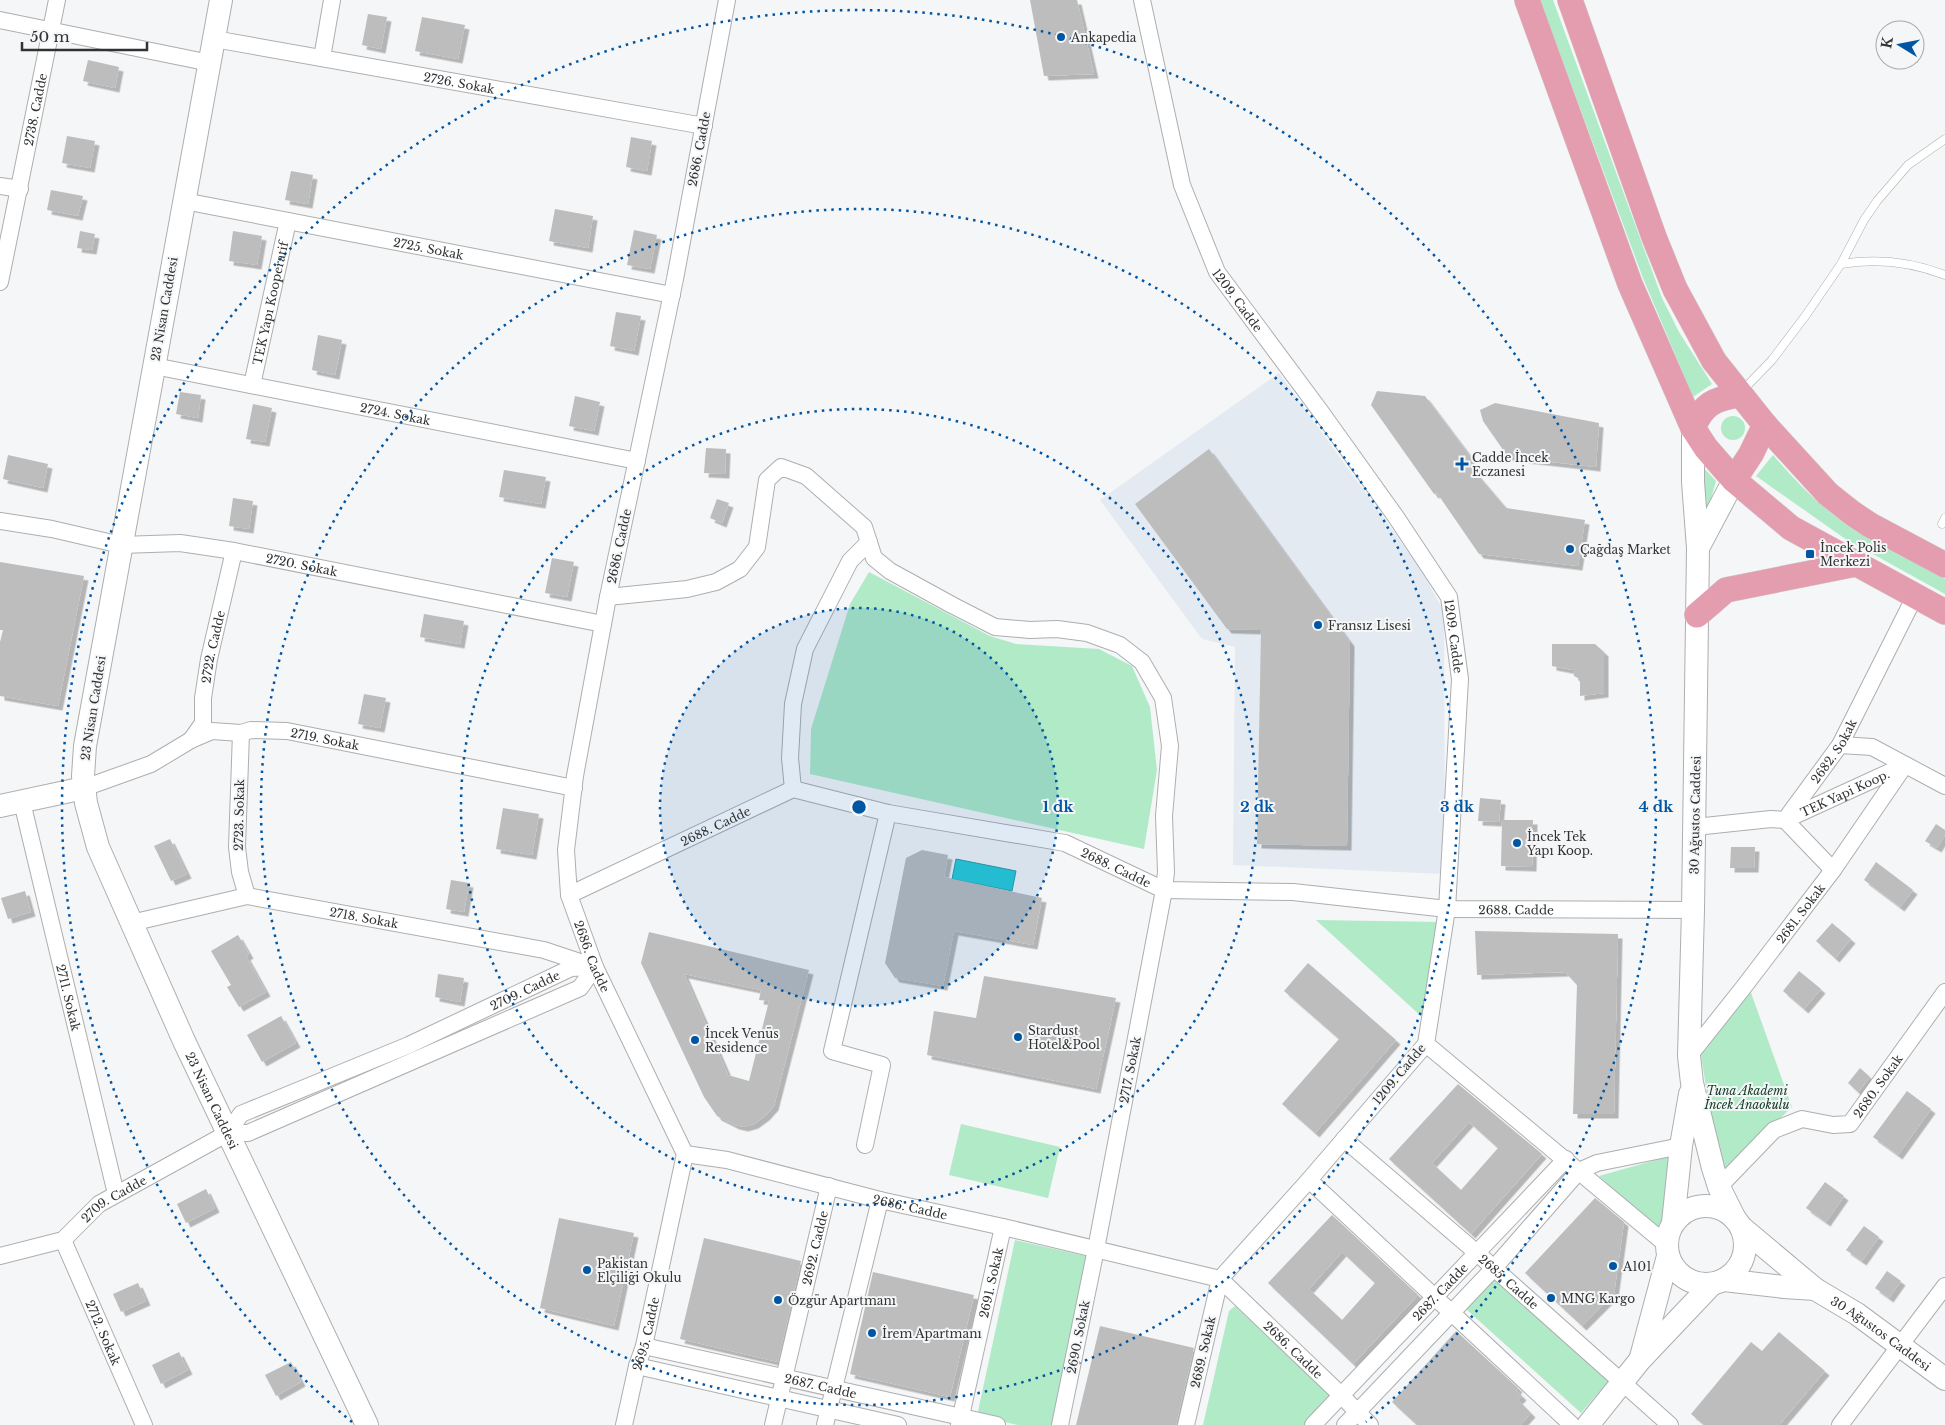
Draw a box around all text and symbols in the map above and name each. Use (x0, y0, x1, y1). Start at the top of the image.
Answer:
scale bar (22, 20, 148, 52)
north arrow (1875, 20, 1925, 70)
text: 50 m (30, 27, 70, 46)
place label: Ankapedia (1070, 30, 1137, 45)
marker: Ankapedia (1055, 31, 1067, 43)
text: K (1877, 35, 1897, 50)
street label: 2726. Sokak (422, 69, 497, 96)
street label: 2738. Cadde (20, 72, 50, 147)
street label: 2686. Cadde (684, 110, 714, 188)
street label: 2725. Sokak (392, 234, 465, 262)
street label: TEK Yapı Kooperatif (249, 238, 291, 366)
street label: 23 Nisan Caddesi (147, 256, 181, 362)
street label: 1209. Cadde (1210, 266, 1266, 335)
street label: 2724. Sokak (359, 399, 433, 428)
place label: Cadde İncek Eczanesi (1472, 449, 1549, 479)
marker: Cadde İncek Eczanesi (1456, 458, 1468, 470)
street label: 2686. Cadde (604, 507, 634, 585)
place label: İncek Polis Merkezi (1820, 539, 1886, 569)
place label: Çağdaş Market (1580, 542, 1671, 557)
marker: Çağdaş Market (1564, 543, 1576, 555)
marker: İncek Polis Merkezi (1804, 548, 1816, 560)
street label: 2720. Sokak (264, 550, 339, 579)
street label: 1209. Cadde (1442, 598, 1467, 674)
street label: 2722. Cadde (198, 609, 228, 684)
place label: Fransız Lisesi (1328, 618, 1411, 633)
marker: Fransız Lisesi (1312, 619, 1324, 631)
street label: 23 Nisan Caddesi (77, 655, 109, 761)
street label: 2682. Sokak (1807, 716, 1860, 786)
street label: 2719. Sokak (289, 724, 361, 753)
street label: 30 Ağustos Caddesi (1686, 755, 1704, 875)
street label: TEK Yapi Koop. (1798, 766, 1892, 820)
street label: 2723. Sokak (231, 778, 247, 851)
text: 1 dk (1043, 797, 1074, 816)
text: 2 dk (1240, 797, 1275, 816)
text: 3 dk (1440, 797, 1475, 816)
text: 4 dk (1639, 797, 1674, 816)
centre of rings (850, 798, 868, 816)
street label: 2688. Cadde (678, 803, 753, 849)
place label: İncek Tek Yapı Koop. (1526, 828, 1593, 858)
marker: İncek Tek Yapı Koop. (1511, 837, 1523, 849)
street label: 2688. Cadde (1079, 844, 1154, 890)
street label: 2681. Sokak (1772, 880, 1828, 946)
street label: 2688. Cadde (1478, 902, 1554, 917)
street label: 2718. Sokak (328, 904, 400, 931)
street label: 2686. Cadde (571, 918, 614, 995)
street label: 2711. Sokak (54, 963, 84, 1033)
street label: 2709. Cadde (487, 967, 562, 1013)
place label: Stardust Hotel&Pool (1028, 1023, 1100, 1052)
place label: İncek Venüs Residence (705, 1025, 779, 1055)
marker: Stardust Hotel&Pool (1012, 1031, 1024, 1043)
marker: İncek Venüs Residence (689, 1034, 701, 1046)
street label: 2717. Sokak (1116, 1035, 1144, 1105)
street label: 1209. Cadde (1369, 1040, 1429, 1107)
street label: 23 Nisan Caddesi (183, 1049, 242, 1151)
street label: 2680. Sokak (1850, 1051, 1906, 1120)
park label: Tuna Akademi İncek Anaokulu (1703, 1083, 1790, 1112)
street label: 2709. Cadde (78, 1172, 149, 1225)
street label: 2686. Cadde (871, 1191, 949, 1222)
street label: 2692. Cadde (799, 1209, 831, 1287)
street label: 2691. Sokak (976, 1245, 1006, 1319)
street label: 2685. Cadde (1476, 1251, 1542, 1312)
place label: Pakistan Elçiliği Okulu (597, 1256, 681, 1285)
place label: A101 (1622, 1259, 1652, 1274)
street label: 2687. Cadde (1409, 1260, 1471, 1324)
marker: A101 (1607, 1260, 1619, 1272)
marker: Pakistan Elçiliği Okulu (581, 1264, 593, 1276)
place label: MNG Kargo (1561, 1291, 1635, 1306)
place label: Özgür Apartmanı (788, 1292, 896, 1308)
marker: MNG Kargo (1545, 1292, 1557, 1304)
street label: 30 Ağustos Caddesi (1828, 1293, 1934, 1374)
marker: Özgür Apartmanı (772, 1294, 784, 1306)
street label: 2695. Cadde (629, 1295, 662, 1372)
street label: 2712. Sokak (83, 1297, 125, 1368)
street label: 2690. Sokak (1064, 1298, 1093, 1375)
street label: 2689. Sokak (1187, 1314, 1219, 1389)
street label: 2686. Cadde (1261, 1318, 1326, 1381)
place label: İrem Apartmanı (882, 1325, 982, 1341)
marker: İrem Apartmanı (866, 1327, 878, 1339)
street label: 2687. Cadde (783, 1370, 858, 1401)

